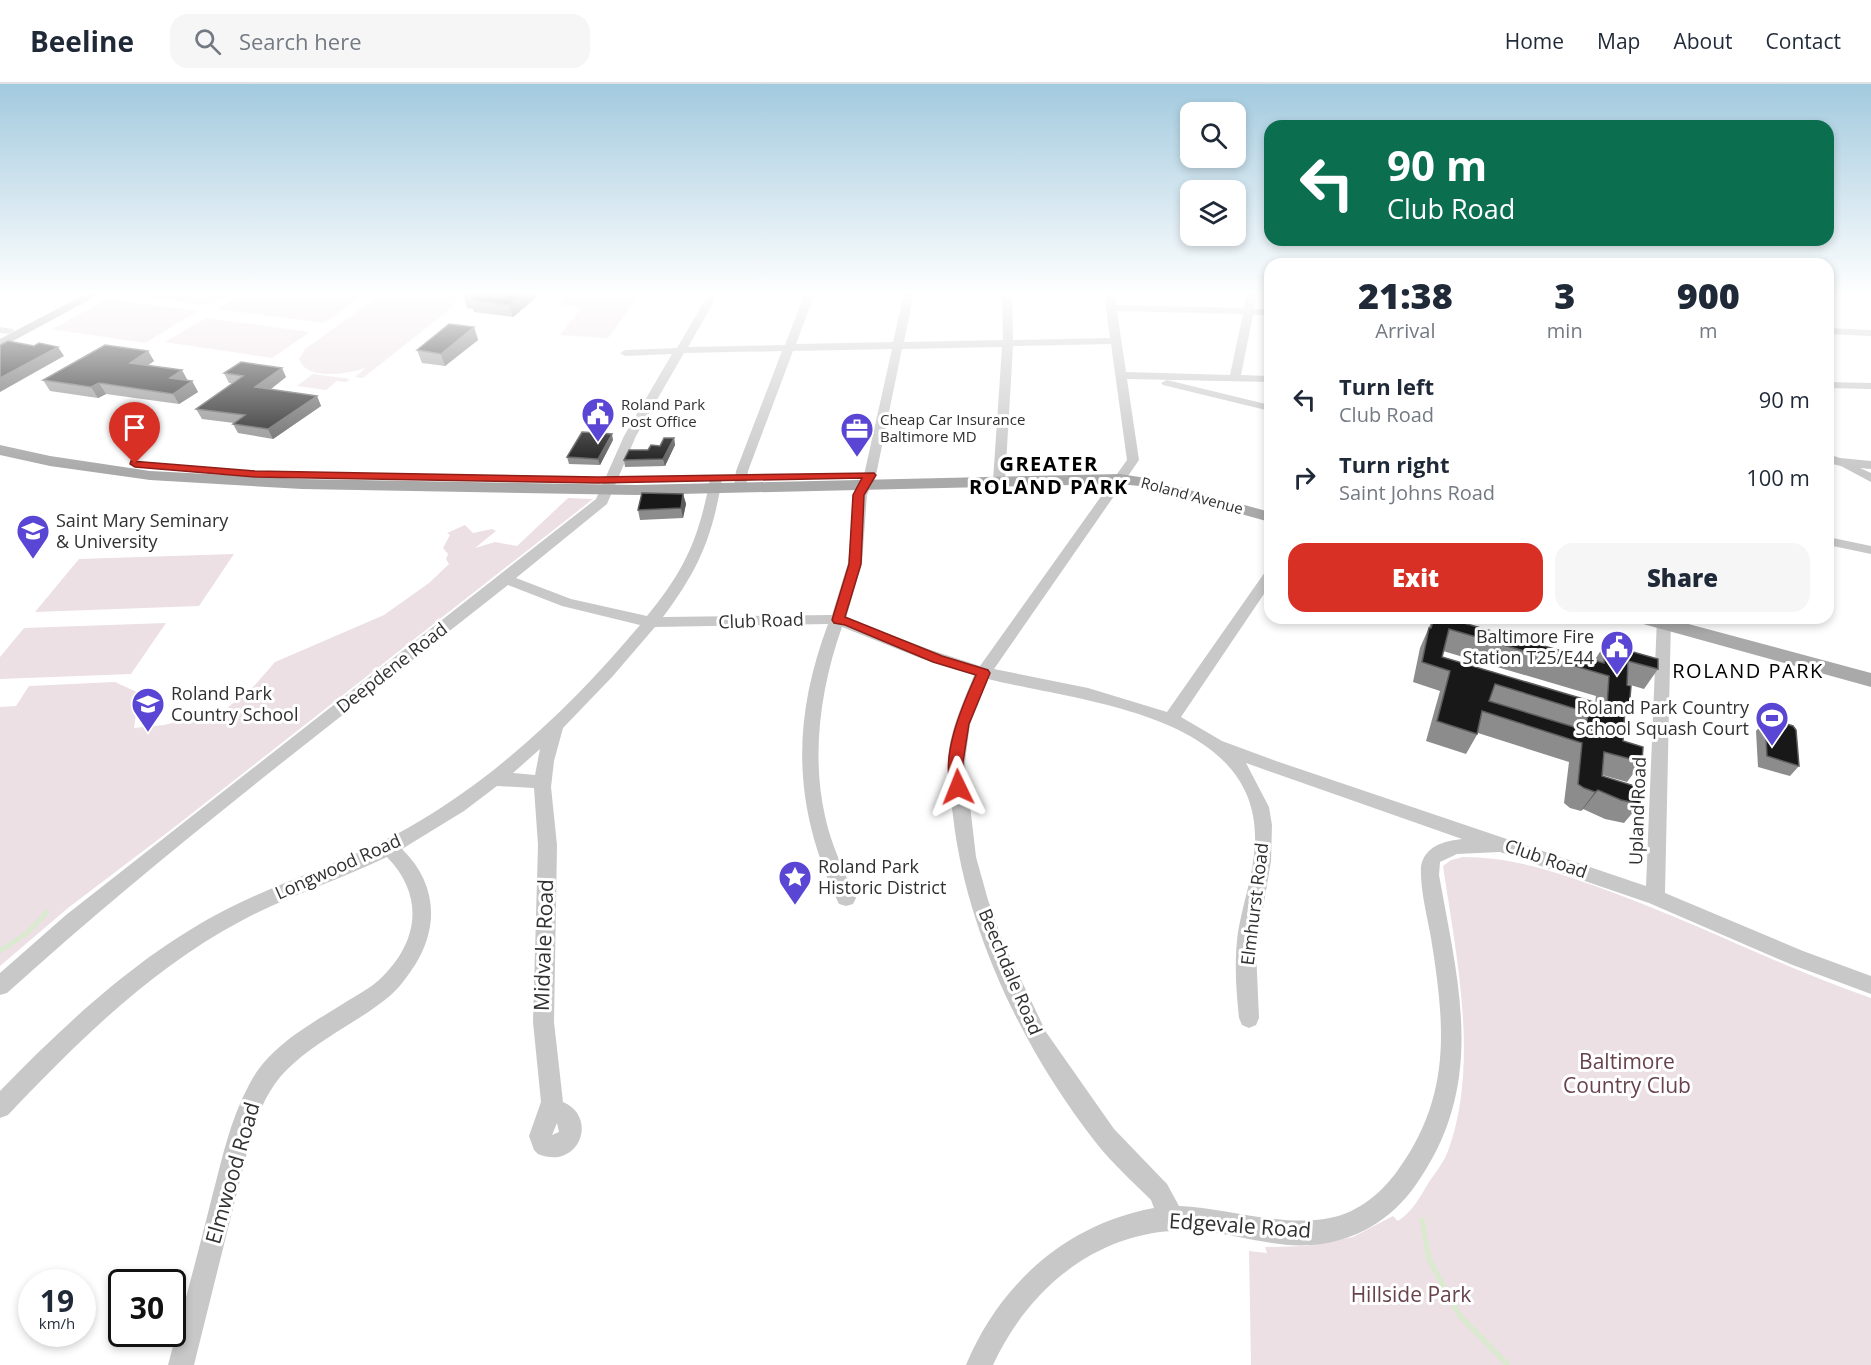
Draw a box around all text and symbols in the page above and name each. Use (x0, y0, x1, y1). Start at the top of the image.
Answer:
search box (170, 14, 590, 68)
text: Beeline (30, 22, 134, 60)
icon: search (191, 25, 224, 58)
text: Search here (239, 26, 362, 56)
text: Home (1505, 27, 1564, 55)
text: Map (1597, 27, 1640, 55)
text: About (1673, 27, 1733, 55)
text: Contact (1766, 27, 1841, 55)
map controls (1180, 102, 1246, 246)
button: search (1180, 102, 1246, 168)
text: 90 m (1387, 136, 1487, 193)
icon: left (1288, 144, 1366, 222)
button: layers (1180, 180, 1246, 246)
text: Club Road (1387, 190, 1515, 227)
text: 21:38 (1358, 271, 1453, 320)
text: 3 (1554, 271, 1575, 320)
text: 900 (1677, 271, 1740, 320)
text: Arrival (1375, 317, 1436, 344)
text: min (1547, 317, 1583, 344)
text: m (1699, 317, 1718, 344)
text: Turn left (1339, 371, 1434, 401)
icon: left (1288, 383, 1321, 416)
text: 90 m (1759, 384, 1810, 414)
place label: Roland Park Post Office (621, 394, 705, 431)
public building icon: Roland Park Post Office (580, 396, 616, 443)
text: Club Road (1339, 401, 1434, 428)
pin (109, 402, 160, 464)
place label: Cheap Car Insurance Baltimore MD (880, 409, 1025, 446)
icon: arrive (118, 411, 151, 444)
office icon: Cheap Car Insurance Baltimore MD (839, 411, 875, 458)
text: Turn right (1339, 449, 1450, 479)
district label: GREATER ROLAND PARK (969, 450, 1129, 500)
icon: right (1288, 461, 1321, 494)
text: 100 m (1746, 462, 1810, 492)
street label: Roland Avenue (1139, 472, 1246, 518)
text: Saint Johns Road (1339, 479, 1495, 506)
place label: Saint Mary Seminary & University (56, 508, 229, 553)
school or university icon: Saint Mary Seminary & University (15, 513, 51, 560)
button: Exit (1288, 543, 1543, 612)
button: Share (1555, 543, 1810, 612)
street label: Club Road (718, 607, 804, 633)
street label: Deepdene Road (331, 616, 452, 718)
place label: Baltimore Fire Station T25/E44 (1463, 624, 1594, 669)
public building icon: Baltimore Fire Station T25/E44 (1599, 629, 1635, 676)
district label: ROLAND PARK (1672, 657, 1824, 684)
place label: Roland Park Country School (171, 681, 298, 726)
school or university icon: Roland Park Country School (130, 686, 166, 733)
place label: Roland Park Country School Squash Court (1575, 695, 1750, 740)
sports icon: Roland Park Country School Squash Court (1754, 700, 1790, 747)
position arrow (926, 755, 990, 819)
street label: Upland Road (1623, 756, 1651, 866)
street label: Longwood Road (271, 828, 404, 905)
street label: Club Road (1502, 833, 1591, 883)
street label: Elmhurst Road (1235, 841, 1273, 967)
place label: Roland Park Historic District (818, 854, 946, 899)
place icon: Roland Park Historic District (777, 859, 813, 906)
street label: Midvale Road (527, 879, 559, 1011)
street label: Beechdale Road (974, 905, 1048, 1038)
park label: Baltimore Country Club (1563, 1047, 1691, 1099)
street label: Elmwood Road (198, 1099, 266, 1247)
street label: Edgevale Road (1168, 1206, 1312, 1244)
speed limit sign: 30 (108, 1269, 186, 1347)
text: 19 (40, 1280, 74, 1321)
park label: Hillside Park (1351, 1280, 1471, 1308)
text: km/h (39, 1313, 75, 1333)

